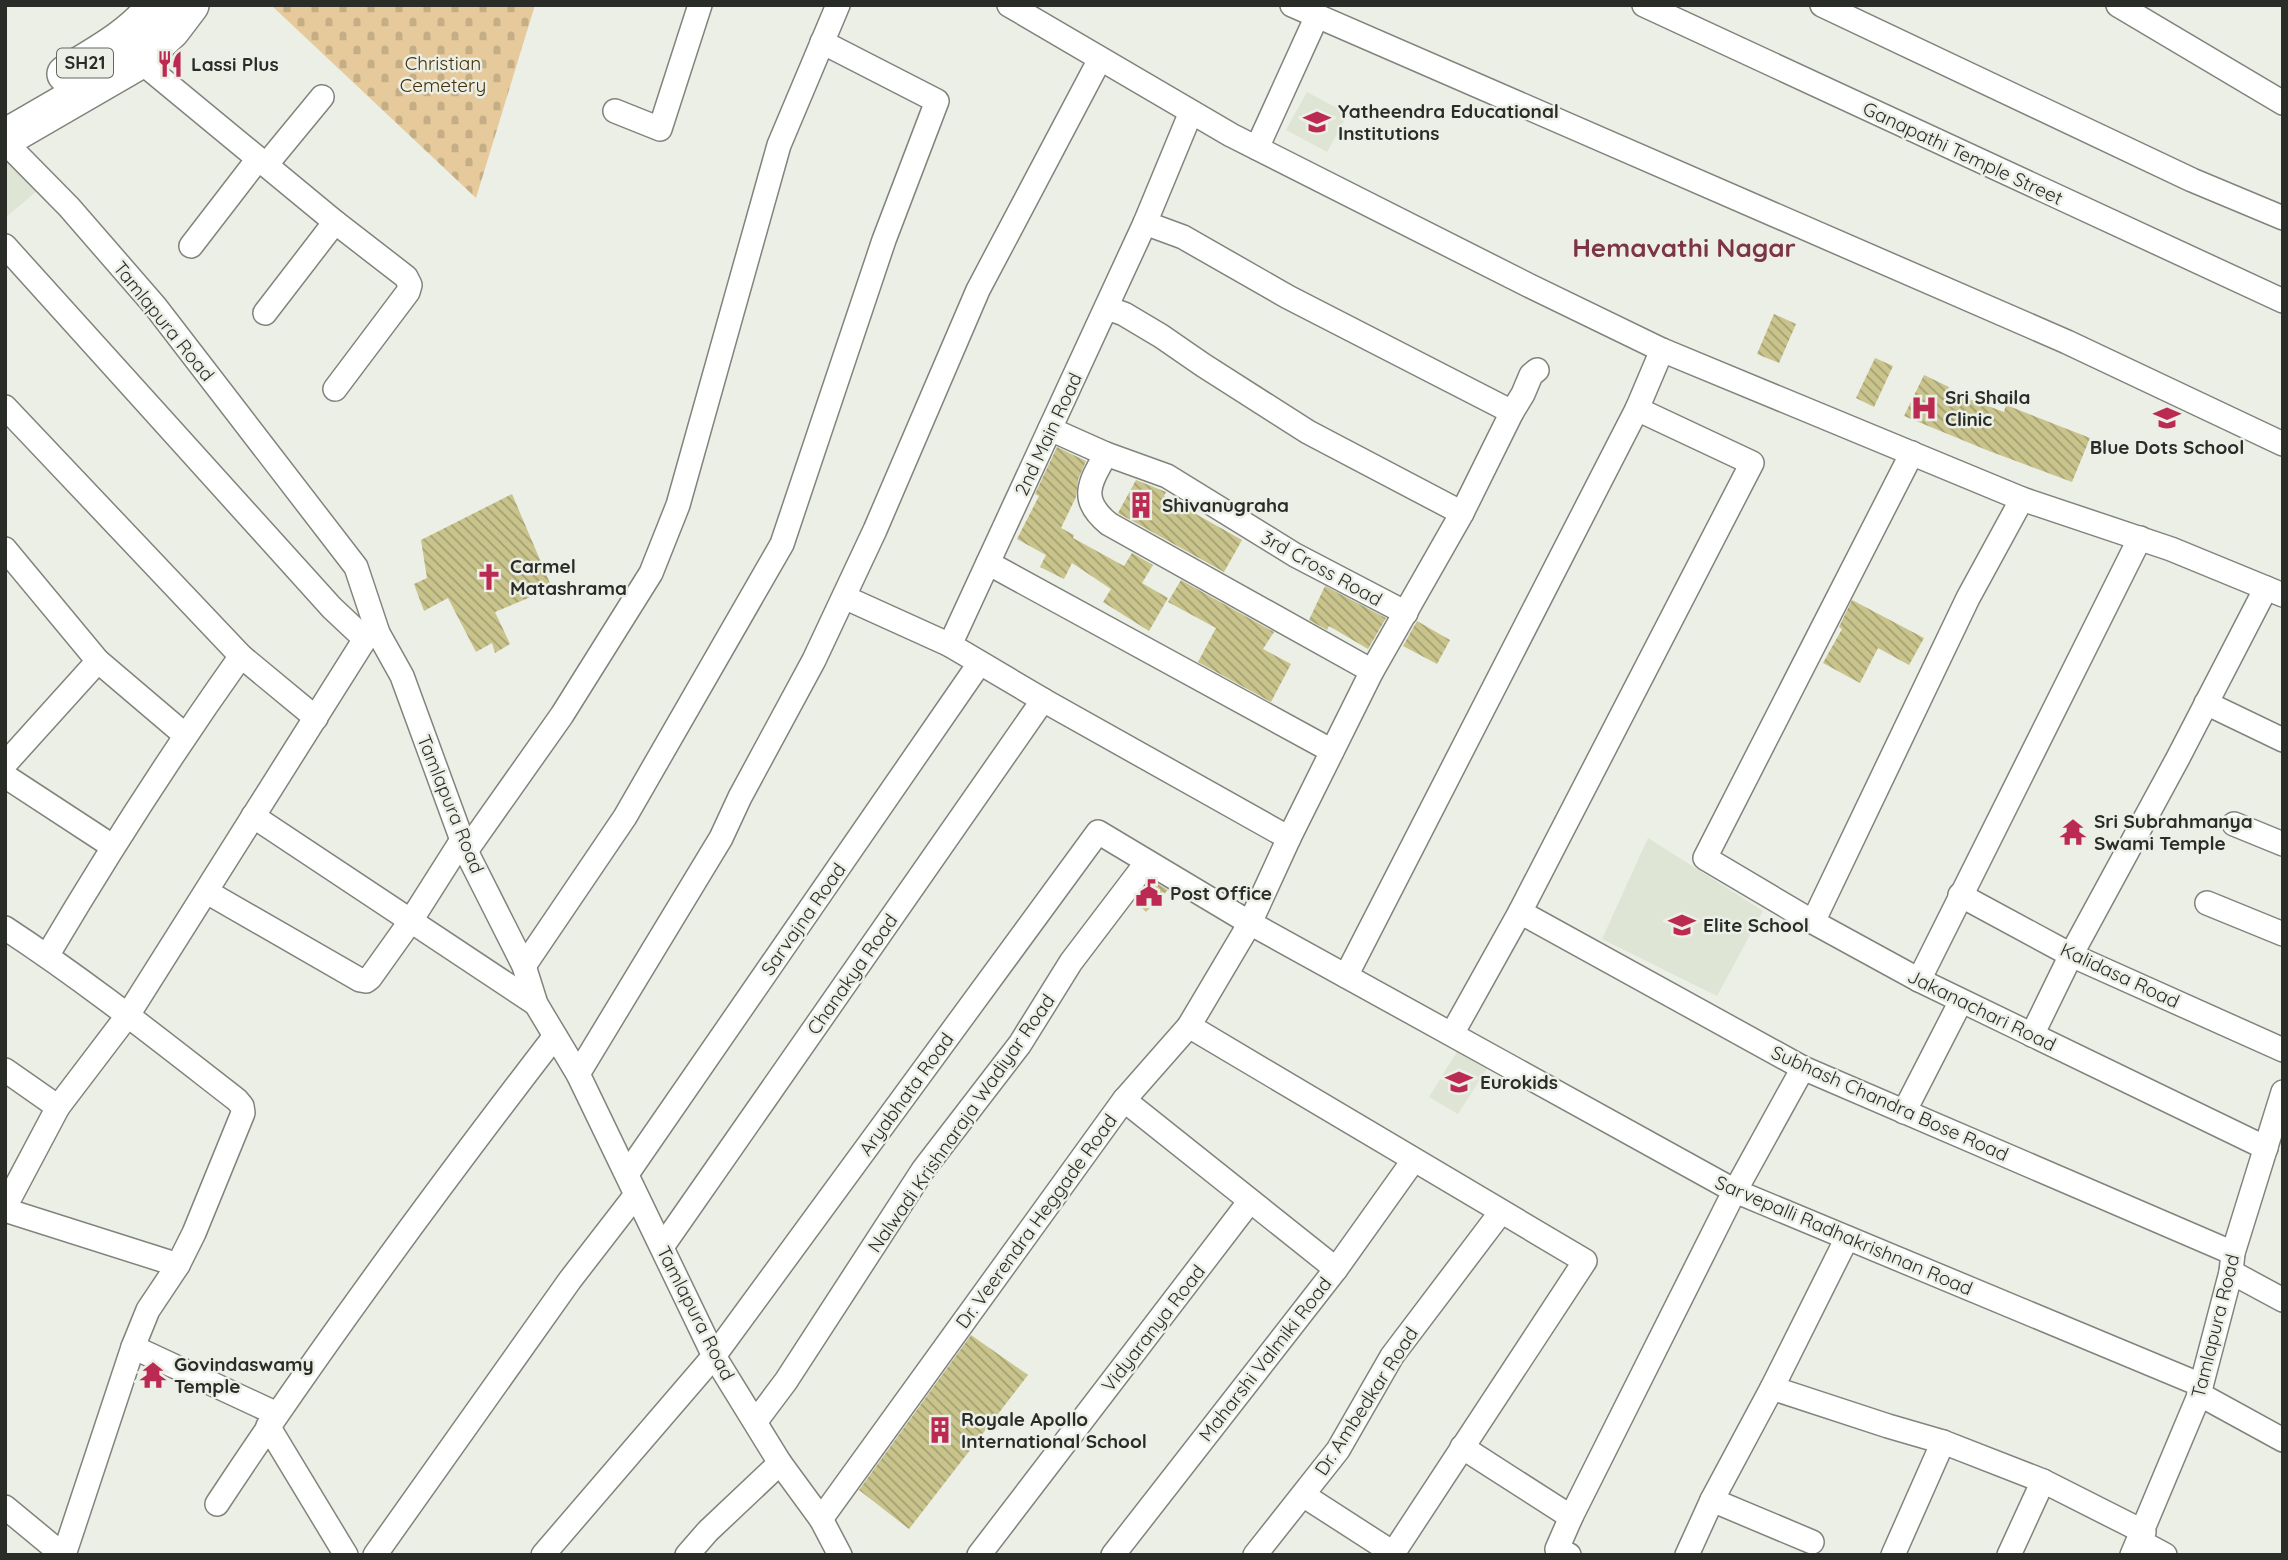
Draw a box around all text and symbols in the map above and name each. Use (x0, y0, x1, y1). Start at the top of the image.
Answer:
road number: SH21 (57, 48, 113, 78)
restaurant icon: Lassi Plus (155, 49, 185, 79)
park label: Christian Cemetery (400, 51, 486, 97)
place label: Lassi Plus (191, 52, 279, 76)
street label: Ganapathi Temple Street (1859, 96, 2067, 210)
place label: Yatheendra Educational Institutions (1338, 99, 1559, 145)
school or university icon: Yatheendra Educational Institutions (1302, 107, 1332, 137)
district label: Hemavathi Nagar (1572, 231, 1796, 264)
street label: Tamlapura Road (108, 256, 220, 386)
street label: 2nd Main Road (1009, 369, 1087, 499)
place label: Sri Shaila Clinic (1945, 385, 2030, 431)
hospital icon: Sri Shaila Clinic (1909, 393, 1939, 423)
school or university icon: Blue Dots School (2152, 403, 2182, 433)
place label: Blue Dots School (2090, 435, 2244, 459)
building icon: Shivanugraha (1126, 490, 1156, 520)
place label: Shivanugraha (1162, 493, 1289, 517)
street label: 3rd Cross Road (1257, 525, 1387, 611)
place label: Carmel Matashrama (510, 554, 627, 600)
church icon: Carmel Matashrama (474, 562, 504, 592)
street label: Tamlapura Road (412, 731, 490, 877)
place label: Sri Subrahmanya Swami Temple (2094, 809, 2253, 855)
temple icon: Sri Subrahmanya Swami Temple (2058, 817, 2088, 847)
street label: Sarvajna Road (755, 858, 851, 980)
public building icon: Post Office (1134, 878, 1164, 908)
place label: Post Office (1170, 881, 1272, 905)
street label: Chanakya Road (801, 909, 903, 1039)
school or university icon: Elite School (1667, 910, 1697, 940)
place label: Elite School (1703, 913, 1809, 937)
street label: Kalidasa Road (2057, 937, 2183, 1013)
street label: Jakanachari Road (1904, 964, 2060, 1056)
street label: Nalwadi Krishnaraja Wadiyar Road (862, 989, 1060, 1257)
street label: Aryabhata Road (853, 1028, 959, 1160)
street label: Subhash Chandra Bose Road (1768, 1040, 2012, 1166)
school or university icon: Eurokids (1444, 1067, 1474, 1097)
place label: Eurokids (1480, 1070, 1558, 1094)
street label: Dr. Veerendra Heggade Road (950, 1109, 1122, 1333)
street label: Sarvepalli Radhakrishnan Road (1712, 1170, 1976, 1300)
street label: Tamlapura Road (652, 1242, 740, 1384)
street label: Tamlapura Road (2186, 1252, 2244, 1400)
street label: Vidyaranya Road (1096, 1260, 1210, 1396)
street label: Maharshi Valmiki Road (1193, 1272, 1337, 1446)
street label: Dr. Ambedkar Road (1309, 1322, 1423, 1480)
place label: Govindaswamy Temple (174, 1352, 314, 1398)
temple icon: Govindaswamy Temple (138, 1360, 168, 1390)
place label: Royale Apollo International School (961, 1407, 1147, 1453)
building icon: Royale Apollo International School (925, 1415, 955, 1445)

